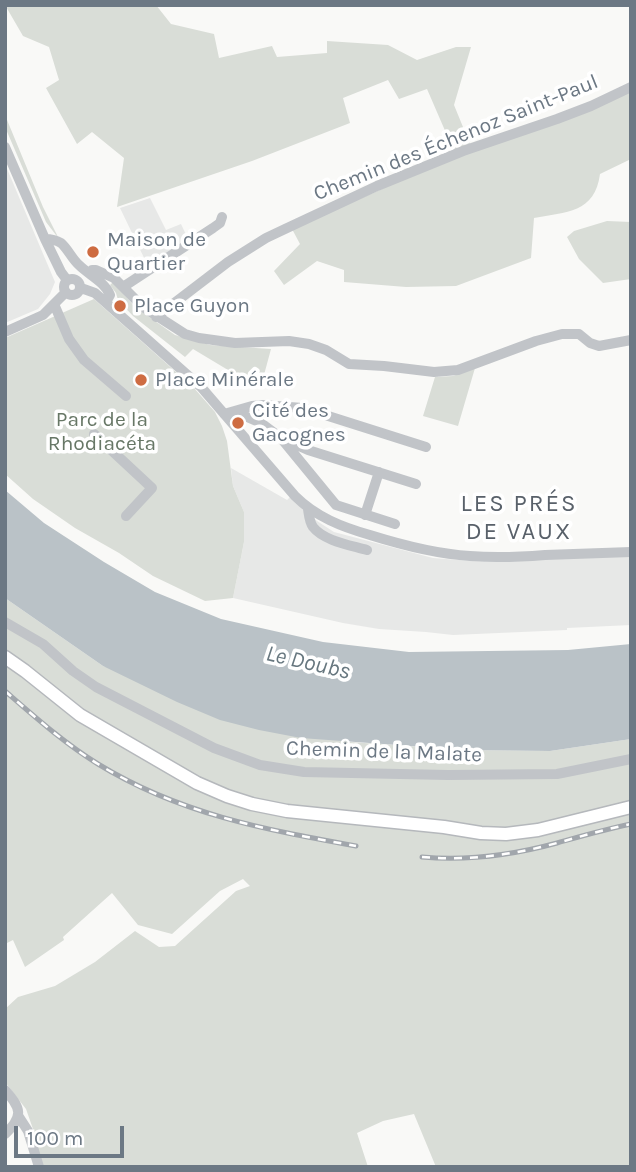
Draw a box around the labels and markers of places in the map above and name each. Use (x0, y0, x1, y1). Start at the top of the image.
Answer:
place label: Maison de Quartier (107, 227, 206, 277)
marker: Maison de Quartier (85, 244, 101, 260)
place label: Place Guyon (134, 293, 250, 319)
marker: Place Guyon (112, 298, 128, 314)
place label: Place Minérale (155, 367, 294, 393)
marker: Place Minérale (133, 372, 149, 388)
place label: Cité des Gacognes (252, 398, 346, 448)
marker: Cité des Gacognes (230, 415, 246, 431)

